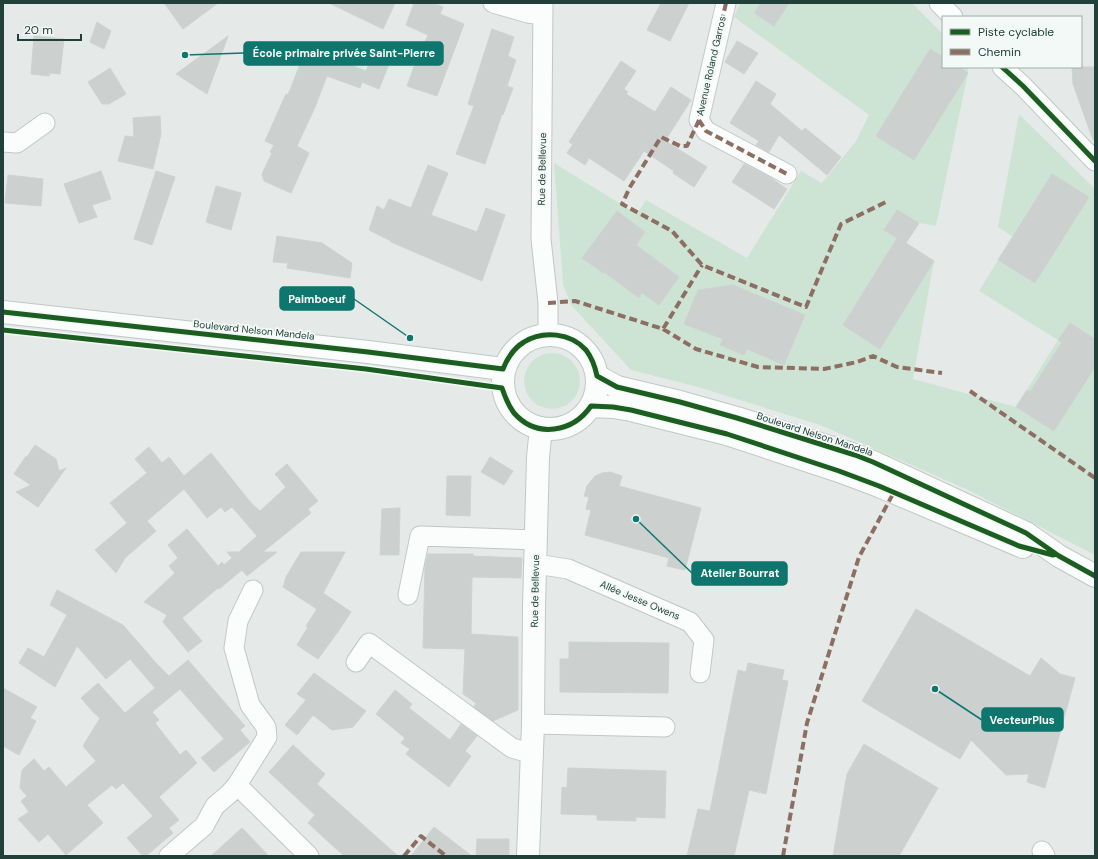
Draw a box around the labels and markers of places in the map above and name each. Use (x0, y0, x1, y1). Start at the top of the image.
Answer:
callout: École primaire privée Saint-Pierre (244, 42, 443, 65)
callout: Paimboeuf (280, 287, 354, 310)
callout: Atelier Bourrat (692, 562, 787, 585)
callout: VecteurPlus (982, 708, 1063, 731)

